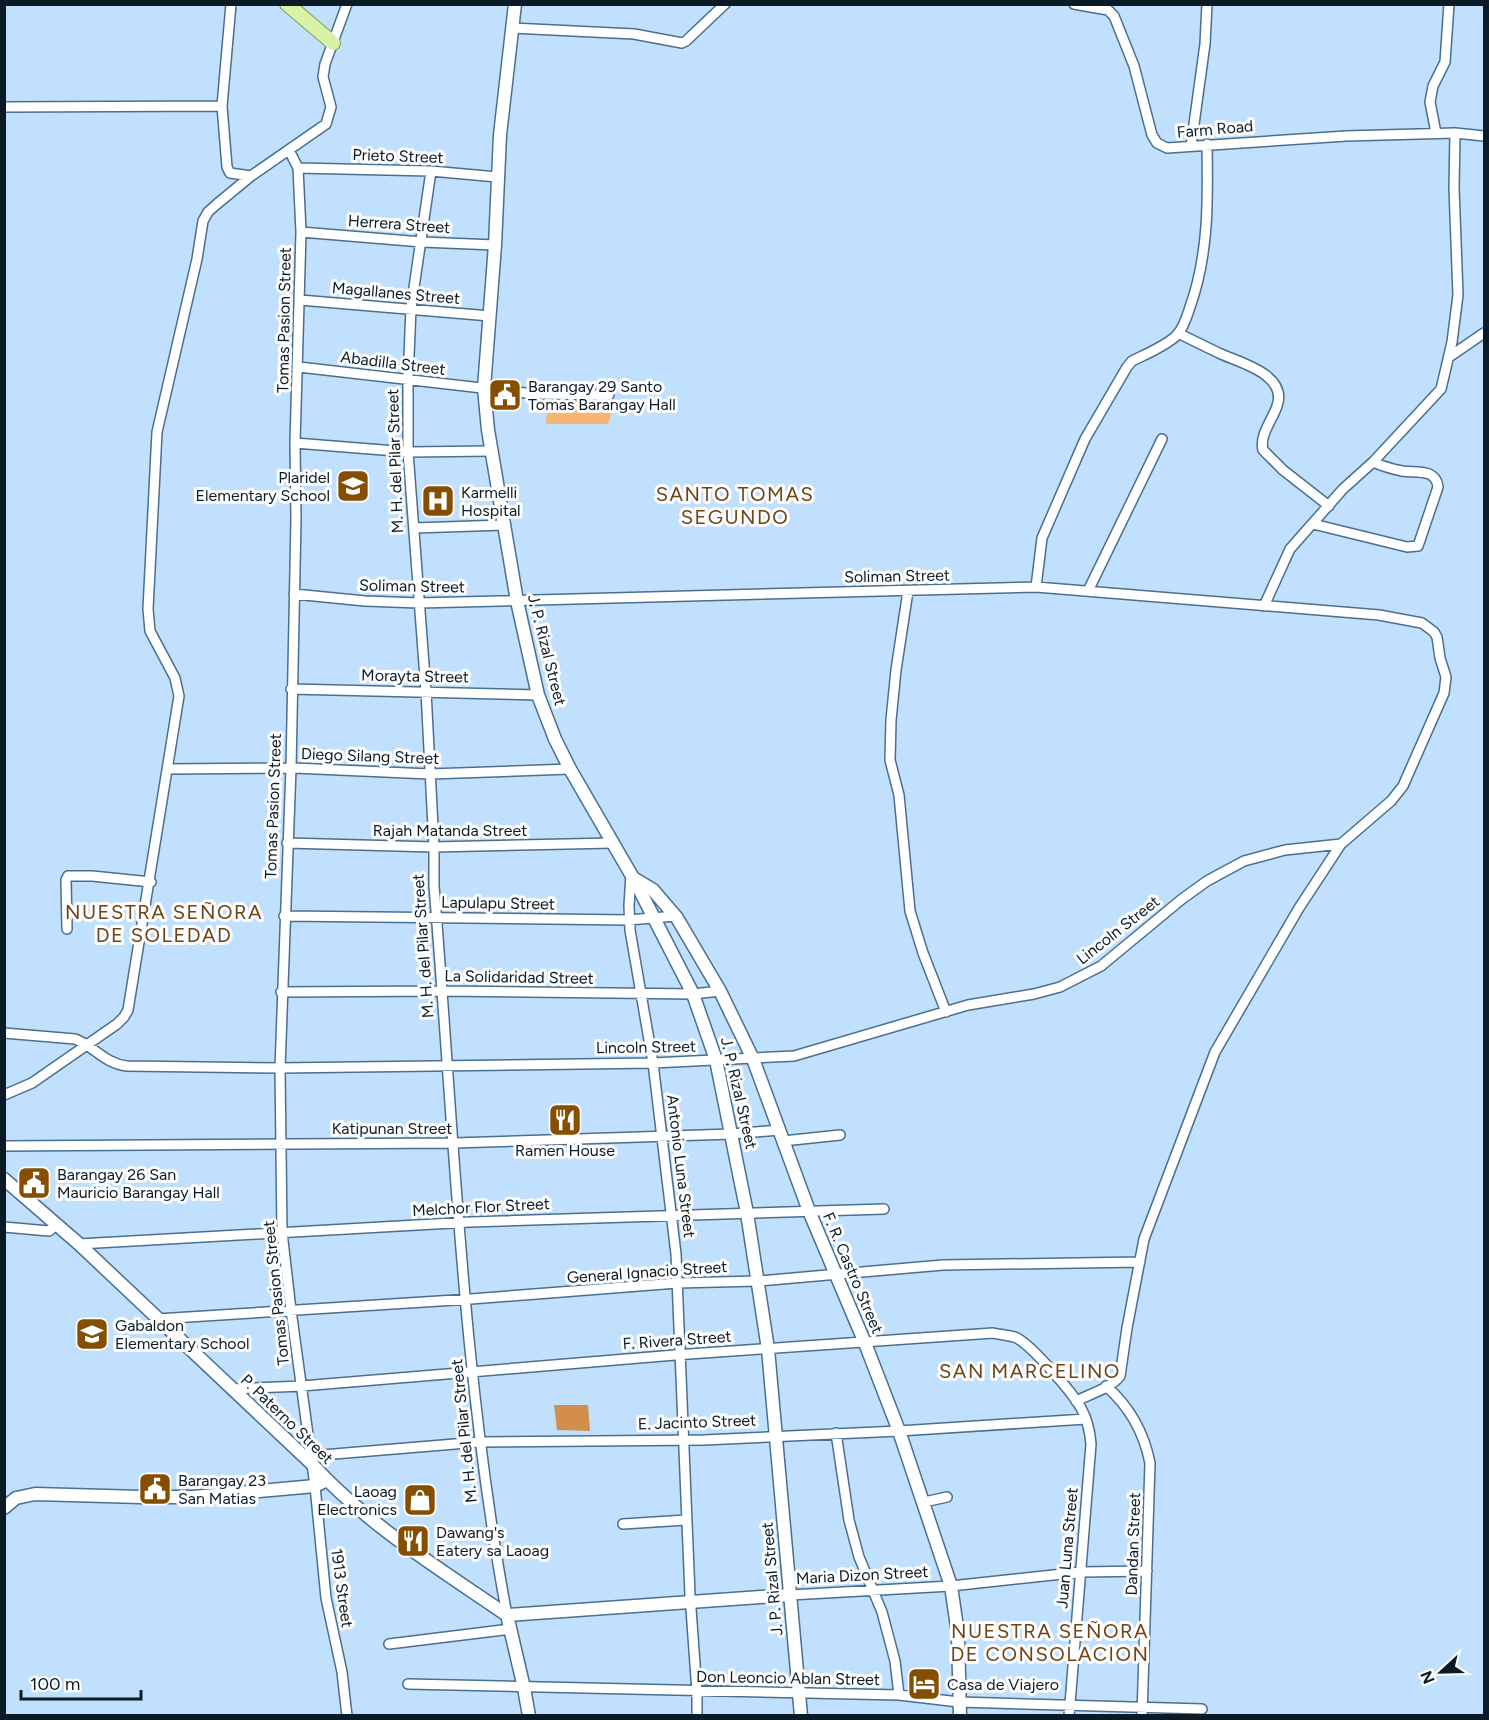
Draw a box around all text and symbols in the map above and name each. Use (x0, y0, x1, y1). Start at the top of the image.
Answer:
street label: Farm Road (1176, 116, 1254, 142)
street label: Prieto Street (352, 145, 444, 167)
street label: Herrera Street (347, 211, 451, 237)
street label: Tomas Pasion Street (273, 247, 295, 393)
street label: Magallanes Street (331, 278, 461, 308)
street label: Abadilla Street (340, 347, 446, 379)
public building icon: Barangay 29 Santo Tomas Barangay Hall (487, 377, 523, 413)
place label: Barangay 29 Santo Tomas Barangay Hall (528, 377, 676, 414)
street label: M. H. del Pilar Street (383, 388, 407, 534)
place label: Plaridel Elementary School (196, 468, 330, 505)
school or university icon: Plaridel Elementary School (335, 468, 371, 504)
district label: SANTO TOMAS SEGUNDO (656, 482, 814, 529)
hospital icon: Karmelli Hospital (420, 483, 456, 519)
place label: Karmelli Hospital (461, 483, 521, 520)
street label: Soliman Street (844, 566, 950, 586)
street label: Soliman Street (359, 576, 465, 596)
street label: J. P. Rizal Street (524, 592, 570, 708)
street label: Morayta Street (361, 666, 469, 686)
street label: Tomas Pasion Street (261, 733, 285, 879)
street label: Diego Silang Street (301, 744, 439, 768)
street label: Rajah Matanda Street (373, 821, 527, 840)
street label: M. H. del Pilar Street (408, 873, 438, 1019)
street label: Lincoln Street (1073, 892, 1163, 968)
street label: Lapulapu Street (441, 893, 555, 913)
district label: NUESTRA SEÑORA DE SOLEDAD (65, 900, 263, 947)
street label: La Solidaridad Street (444, 966, 594, 988)
street label: J. P. Rizal Street (717, 1035, 761, 1151)
street label: Lincoln Street (596, 1037, 696, 1057)
street label: Antonio Luna Street (663, 1093, 699, 1239)
restaurant icon: Ramen House (547, 1102, 583, 1138)
street label: Katipunan Street (332, 1119, 452, 1138)
place label: Ramen House (515, 1141, 615, 1160)
public building icon: Barangay 26 San Mauricio Barangay Hall (16, 1165, 52, 1201)
place label: Barangay 26 San Mauricio Barangay Hall (57, 1165, 220, 1202)
street label: Melchor Flor Street (412, 1194, 550, 1220)
street label: F. R. Castro Street (819, 1209, 887, 1337)
street label: Tomas Pasion Street (259, 1220, 293, 1366)
street label: General Ignacio Street (566, 1257, 728, 1287)
school or university icon: Gabaldon Elementary School (74, 1316, 110, 1352)
place label: Gabaldon Elementary School (115, 1316, 249, 1353)
street label: F. Rivera Street (622, 1327, 732, 1353)
street label: M. H. del Pilar Street (447, 1358, 481, 1504)
district label: SAN MARCELINO (939, 1359, 1121, 1383)
street label: P. Paterno Street (237, 1370, 337, 1468)
street label: E. Jacinto Street (637, 1410, 757, 1434)
public building icon: Barangay 23 San Matias (137, 1471, 173, 1507)
place label: Barangay 23 San Matias (178, 1471, 266, 1508)
place label: Laoag Electronics (317, 1482, 397, 1519)
shop icon: Laoag Electronics (402, 1482, 438, 1518)
street label: Juan Luna Street (1052, 1487, 1082, 1609)
street label: Dandan Street (1122, 1492, 1144, 1596)
street label: J. P. Rizal Street (758, 1521, 786, 1637)
restaurant icon: Dawang's Eatery sa Laoag (395, 1523, 431, 1559)
place label: Dawang's Eatery sa Laoag (436, 1523, 549, 1560)
street label: 1913 Street (327, 1547, 357, 1629)
street label: Maria Dizon Street (795, 1562, 929, 1588)
district label: NUESTRA SEÑORA DE CONSOLACION (950, 1619, 1150, 1666)
north arrow (1411, 1642, 1471, 1702)
scale bar (21, 1663, 141, 1701)
hotel icon: Casa de Viajero (906, 1666, 942, 1702)
street label: Don Leoncio Ablan Street (696, 1667, 880, 1689)
text: N (1416, 1668, 1439, 1687)
text: 100 m (30, 1673, 80, 1695)
place label: Casa de Viajero (947, 1675, 1059, 1694)

